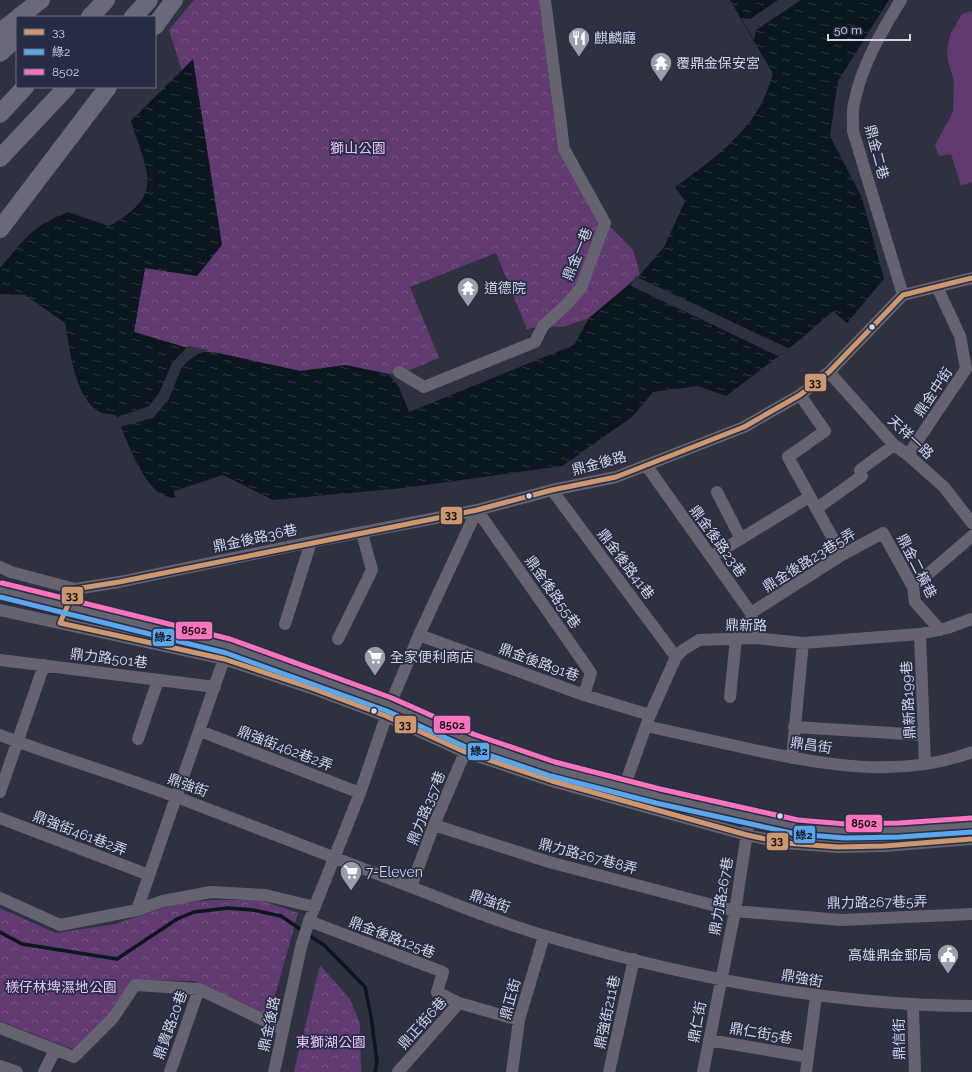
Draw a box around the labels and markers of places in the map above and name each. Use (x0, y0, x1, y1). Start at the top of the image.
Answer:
restaurant icon: 麒麟廳 (566, 25, 592, 58)
place label: 麒麟廳 (594, 30, 636, 46)
temple icon: 覆鼎金保安宮 (648, 50, 674, 83)
place label: 覆鼎金保安宮 (676, 55, 760, 71)
temple icon: 道德院 (455, 275, 481, 308)
place label: 道德院 (484, 280, 526, 296)
unlabelled marker (867, 322, 877, 332)
unlabelled marker (524, 491, 534, 501)
supermarket icon: 全家便利商店 (362, 644, 388, 677)
place label: 全家便利商店 (390, 649, 474, 665)
unlabelled marker (369, 706, 379, 716)
unlabelled marker (775, 811, 785, 821)
supermarket icon: 7-Eleven (338, 859, 364, 892)
place label: 7-Eleven (366, 864, 423, 880)
public building icon: 高雄鼎金郵局 (935, 942, 961, 975)
place label: 高雄鼎金郵局 (848, 947, 932, 963)

